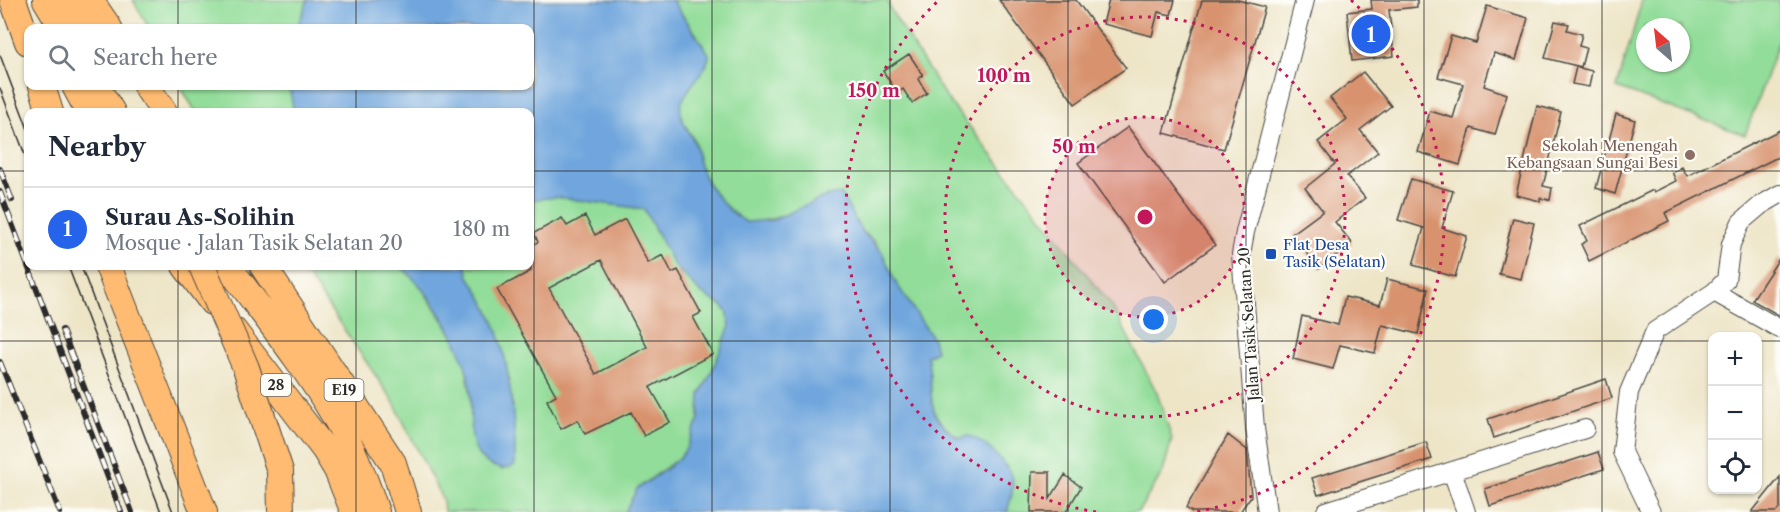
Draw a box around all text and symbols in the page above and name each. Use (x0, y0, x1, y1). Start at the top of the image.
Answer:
pin: 1 (1352, 12, 1390, 57)
north arrow (1636, 18, 1690, 72)
search box (24, 24, 534, 90)
icon: search (45, 41, 78, 74)
text: Search here (93, 44, 218, 71)
text: 100 m (977, 65, 1031, 87)
text: 150 m (848, 80, 900, 102)
text: Nearby (48, 131, 146, 163)
text: 50 m (1052, 136, 1096, 158)
place label: Sekolah Menengah Kebangsaan Sungai Besi (1506, 136, 1679, 172)
marker: Sekolah Menengah Kebangsaan Sungai Besi (1683, 148, 1697, 162)
text: Surau As-Solihin (105, 204, 295, 231)
centre of rings (1135, 207, 1155, 227)
text: 1 (63, 217, 72, 241)
text: 180 m (453, 217, 510, 241)
text: Mosque · Jalan Tasik Selatan 20 (105, 231, 403, 255)
place label: Flat Desa Tasik (Selatan) (1283, 235, 1385, 271)
street label: Jalan Tasik Selatan 20 (1234, 247, 1263, 404)
marker: Flat Desa Tasik (Selatan) (1264, 247, 1278, 261)
your location (1139, 305, 1168, 334)
map controls (1708, 332, 1762, 494)
button: + (1708, 332, 1762, 386)
road number: 28 (261, 374, 291, 396)
road number: E19 (324, 379, 364, 401)
button: − (1708, 386, 1762, 440)
button: locate (1708, 440, 1762, 494)

